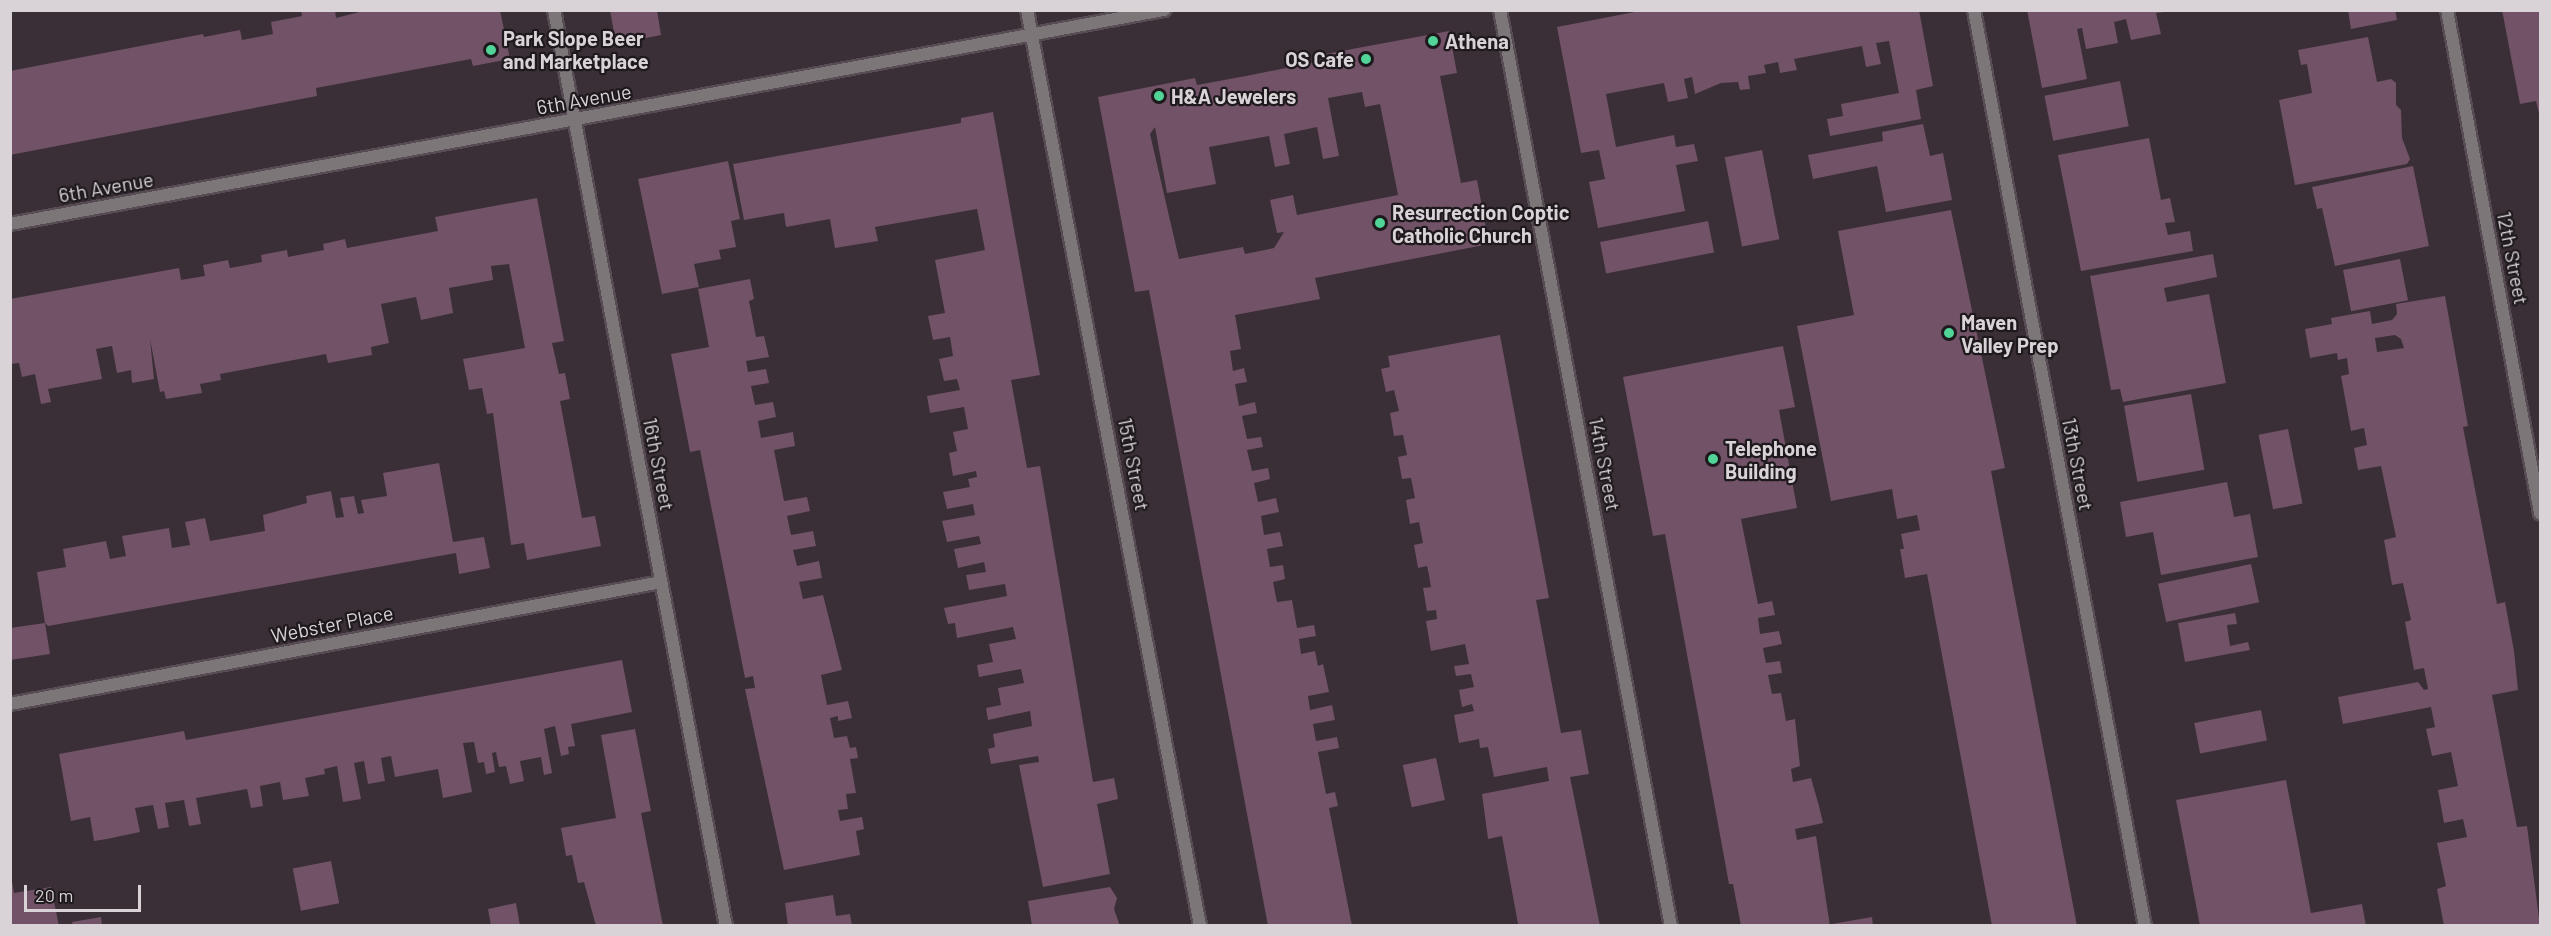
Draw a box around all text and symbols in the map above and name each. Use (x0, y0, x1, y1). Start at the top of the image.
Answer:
place label: Park Slope Beer and Marketplace (503, 27, 649, 74)
place label: Athena (1445, 29, 1509, 53)
marker: Athena (1426, 34, 1440, 48)
marker: Park Slope Beer and Marketplace (484, 43, 498, 57)
place label: OS Cafe (1285, 47, 1354, 71)
marker: OS Cafe (1359, 52, 1373, 66)
street label: 6th Avenue (535, 79, 633, 119)
place label: H&A Jewelers (1171, 84, 1296, 108)
marker: H&A Jewelers (1152, 89, 1166, 103)
street label: 6th Avenue (57, 167, 155, 207)
place label: Resurrection Coptic Catholic Church (1392, 200, 1569, 247)
street label: 12th Street (2492, 209, 2534, 307)
marker: Resurrection Coptic Catholic Church (1373, 216, 1387, 230)
place label: Maven Valley Prep (1961, 310, 2059, 357)
marker: Maven Valley Prep (1942, 326, 1956, 340)
street label: 14th Street (1584, 415, 1626, 513)
street label: 16th Street (638, 416, 680, 512)
street label: 15th Street (1113, 416, 1155, 512)
street label: 13th Street (2057, 416, 2099, 512)
place label: Telephone Building (1725, 436, 1817, 483)
marker: Telephone Building (1706, 452, 1720, 466)
street label: Webster Place (269, 600, 395, 648)
scale bar (27, 873, 144, 911)
text: 20 m (35, 884, 73, 906)

